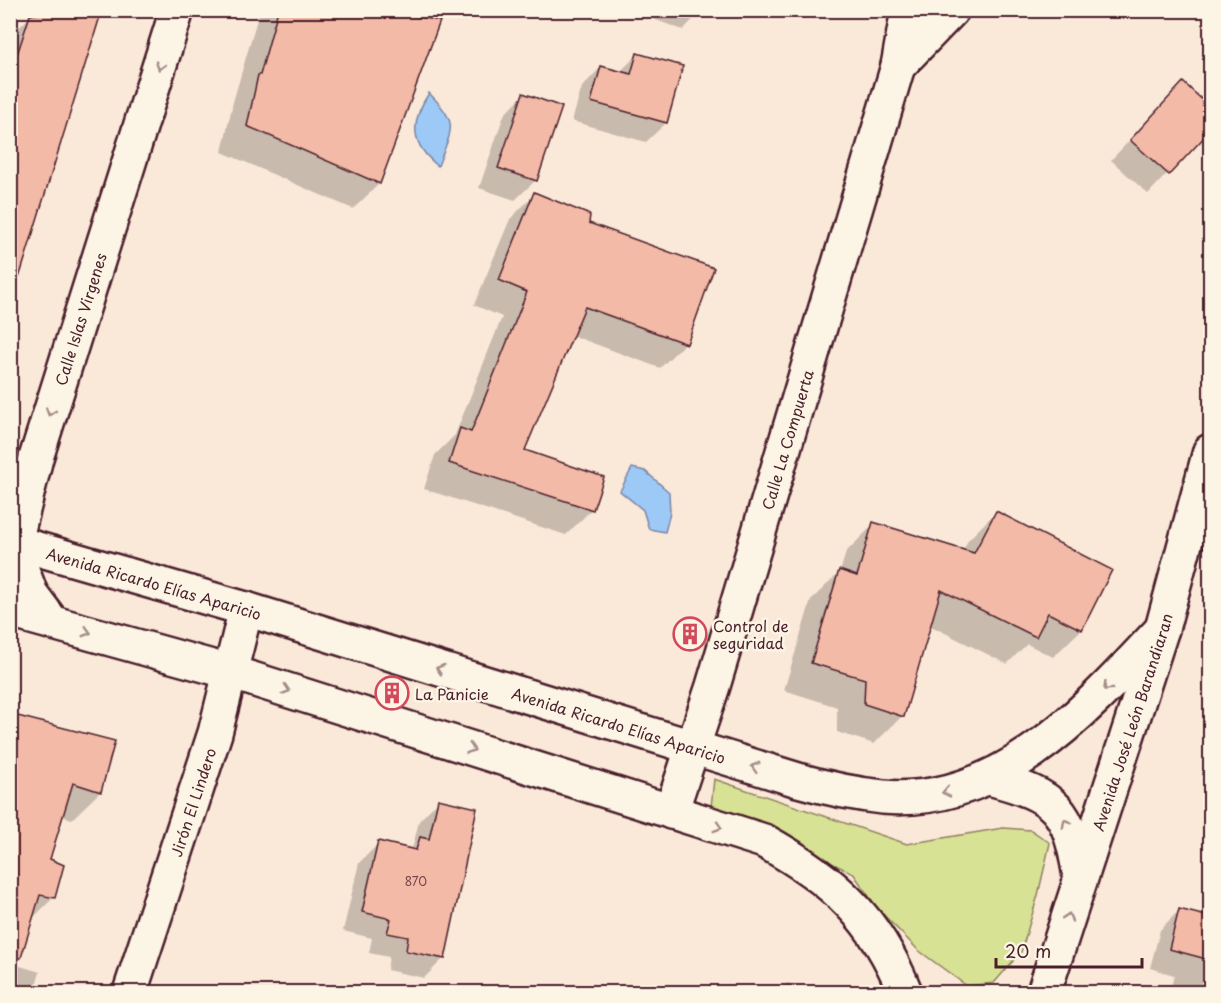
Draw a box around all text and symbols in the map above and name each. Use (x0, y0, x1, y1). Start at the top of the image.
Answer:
one-way arrow (155, 60, 167, 71)
street label: Calle Islas Virgenes (48, 250, 111, 388)
street label: Calle La Compuerta (755, 366, 818, 512)
one-way arrow (45, 406, 57, 417)
street label: Avenida Ricardo Elías Aparicio (44, 541, 264, 625)
street label: Avenida José León Barandiaran (1086, 611, 1177, 834)
place label: Control de seguridad (713, 614, 789, 654)
building icon: Control de seguridad (672, 616, 708, 652)
one-way arrow (81, 625, 92, 637)
one-way arrow (435, 663, 446, 676)
building icon: La Panicie (374, 675, 410, 711)
one-way arrow (1103, 680, 1114, 691)
street label: Avenida Ricardo Elías Aparicio (509, 681, 729, 768)
one-way arrow (280, 682, 291, 695)
place label: La Panicie (415, 682, 489, 705)
one-way arrow (465, 742, 476, 754)
street label: Jirón El Lindero (164, 745, 221, 859)
one-way arrow (750, 762, 761, 774)
one-way arrow (941, 784, 951, 797)
one-way arrow (1062, 819, 1073, 829)
one-way arrow (712, 820, 723, 832)
house number: 870 (405, 872, 427, 890)
one-way arrow (1061, 912, 1073, 923)
scale bar (996, 931, 1142, 969)
text: 20 m (1005, 937, 1051, 964)

